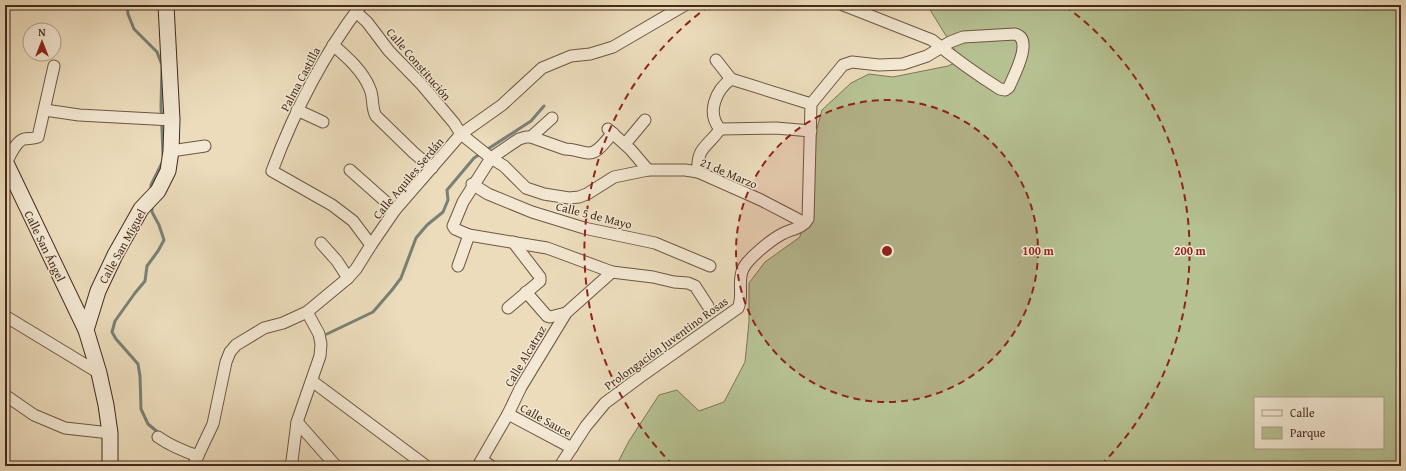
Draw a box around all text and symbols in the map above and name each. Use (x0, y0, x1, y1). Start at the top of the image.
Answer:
north arrow (22, 22, 62, 62)
text: N (38, 24, 46, 40)
street label: Calle Constitución (383, 24, 456, 104)
street label: Palma Castilla (276, 44, 324, 114)
street label: Calle Aquiles Serdán (369, 133, 448, 223)
street label: 21 de Marzo (698, 153, 760, 193)
street label: Calle 5 de Mayo (554, 197, 634, 233)
street label: Calle San Miguel (94, 205, 150, 286)
street label: Calle San Ángel (20, 208, 70, 285)
text: 100 m (1022, 242, 1055, 259)
text: 200 m (1174, 242, 1207, 259)
centre of rings (880, 244, 894, 258)
street label: Prolongación Juventino Rosas (601, 292, 731, 394)
street label: Calle Alcatraz (500, 322, 550, 390)
legend (1254, 397, 1384, 449)
street label: Calle Sauce (517, 399, 575, 441)
text: Calle (1290, 404, 1315, 421)
text: Parque (1290, 424, 1326, 441)

